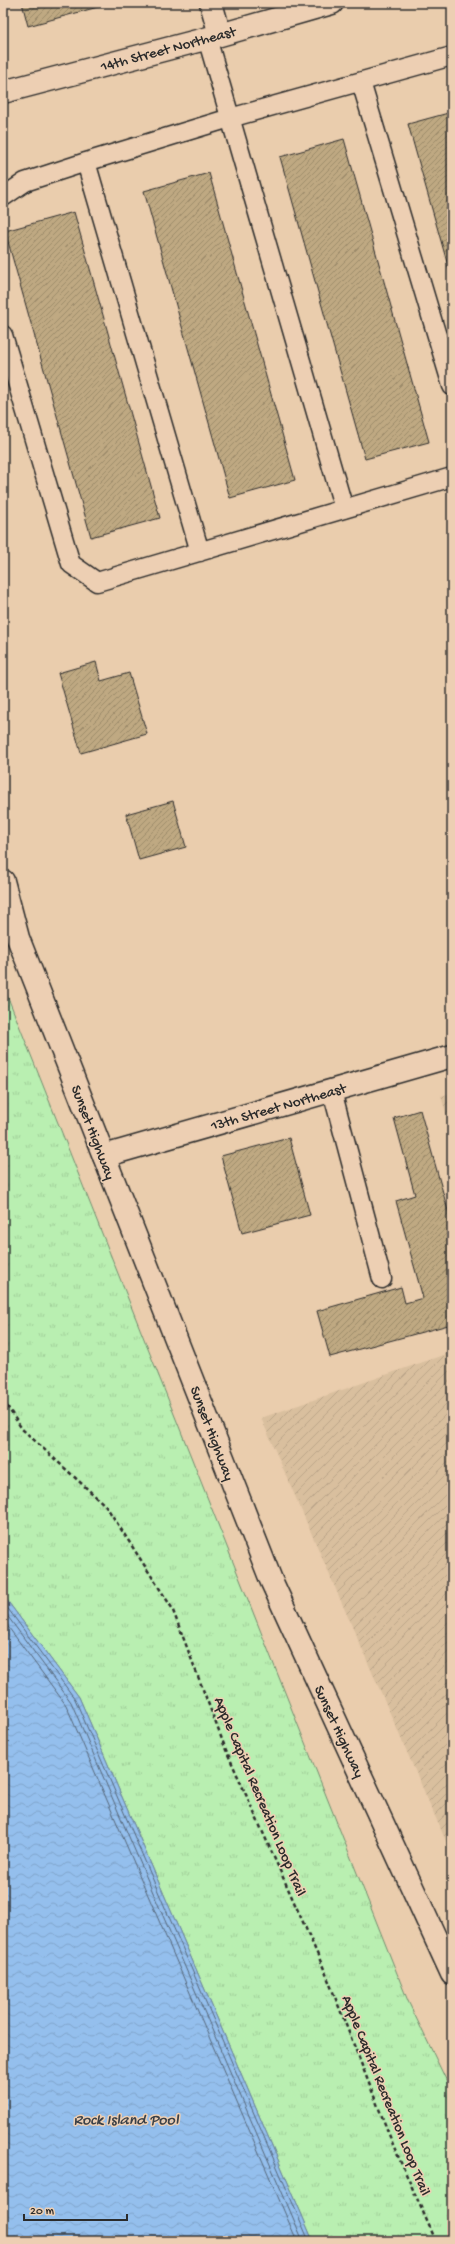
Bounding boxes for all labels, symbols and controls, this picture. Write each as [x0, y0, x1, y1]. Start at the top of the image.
street label: 14th Street Northeast [98, 23, 240, 77]
street label: 13th Street Northeast [208, 1079, 350, 1136]
street label: Sunset Highway [66, 1083, 119, 1183]
street label: Sunset Highway [185, 1384, 238, 1484]
street label: Sunset Highway [309, 1683, 368, 1781]
street label: Apple Capital Recreation Loop Trail [209, 1695, 309, 1899]
street label: Apple Capital Recreation Loop Trail [337, 1993, 434, 2199]
water label: Rock Island Pool [74, 2112, 180, 2131]
scale bar [24, 2196, 127, 2222]
text: 20 m [30, 2205, 55, 2219]

